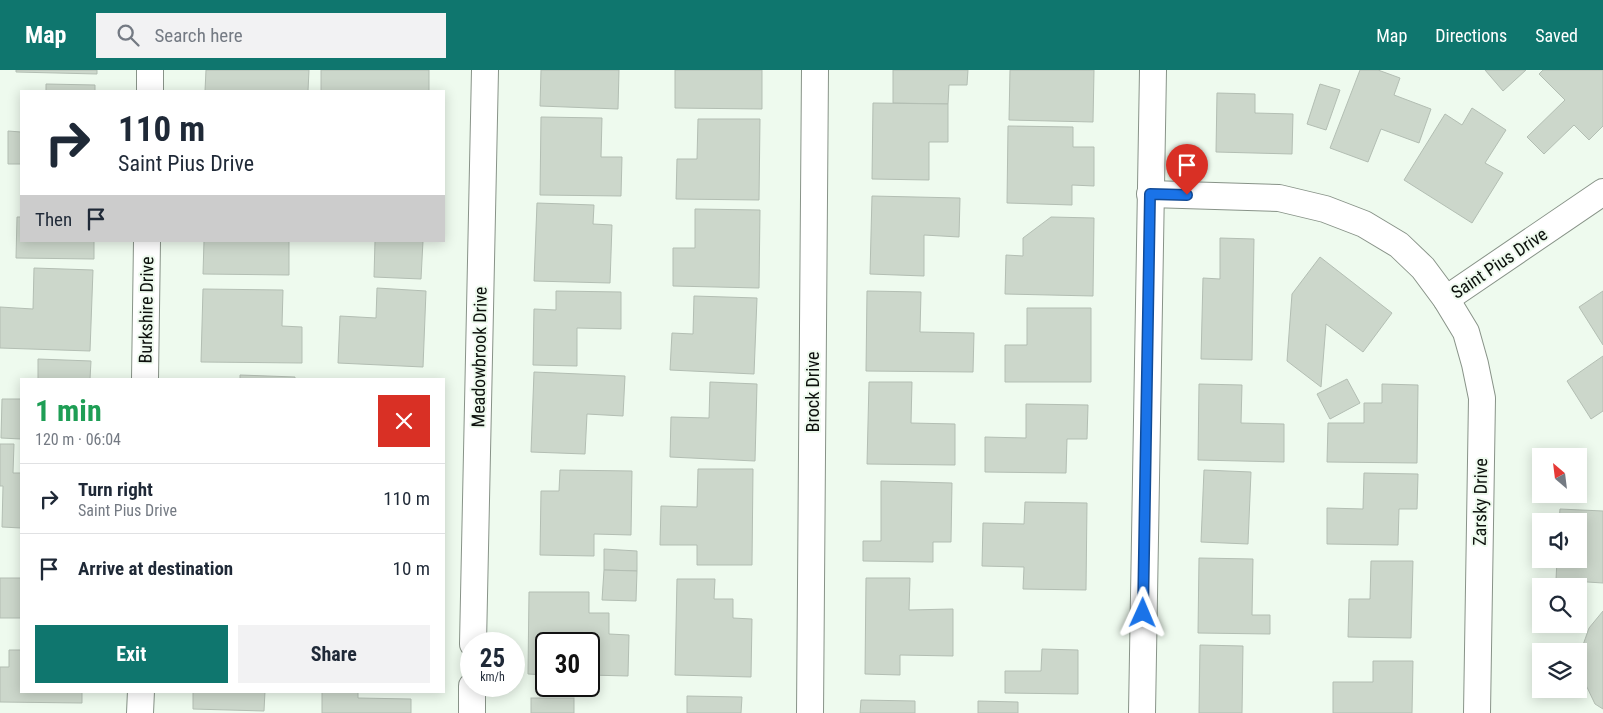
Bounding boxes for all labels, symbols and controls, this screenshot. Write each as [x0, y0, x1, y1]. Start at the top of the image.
search box [96, 13, 446, 58]
text: Map [25, 21, 66, 49]
icon: search [114, 21, 142, 49]
text: Search here [154, 24, 243, 47]
text: Map [1376, 25, 1407, 46]
text: Directions [1435, 25, 1507, 46]
text: Saved [1535, 25, 1578, 46]
text: 110 m [118, 109, 205, 150]
icon: right [35, 110, 100, 175]
pin [1166, 144, 1208, 195]
text: Saint Pius Drive [118, 151, 254, 176]
icon: arrive [1173, 151, 1201, 179]
icon: arrive [82, 205, 110, 233]
text: Then [35, 208, 72, 231]
street label: Saint Pius Drive [1447, 223, 1551, 303]
street label: Burkshire Drive [135, 256, 157, 364]
street label: Meadowbrook Drive [467, 286, 491, 428]
street label: Brock Drive [802, 352, 823, 432]
text: 1 min [35, 393, 102, 428]
button: close [378, 395, 430, 447]
text: 120 m · 06:04 [35, 430, 121, 449]
north arrow [1532, 448, 1588, 502]
map controls [1532, 448, 1587, 698]
street label: Zarsky Drive [1469, 458, 1491, 546]
text: Turn right [78, 478, 153, 501]
icon: right [35, 485, 63, 513]
text: 110 m [383, 487, 430, 510]
text: Saint Pius Drive [78, 501, 177, 520]
button: sound [1532, 513, 1587, 568]
icon: arrive [35, 555, 63, 583]
text: Arrive at destination [78, 557, 233, 580]
text: 10 m [393, 557, 430, 580]
button: search [1532, 578, 1587, 633]
position arrow [1116, 586, 1168, 638]
button: Exit [35, 625, 228, 683]
button: Share [238, 625, 430, 683]
speed limit sign: 30 [535, 632, 600, 697]
button: layers [1532, 643, 1587, 698]
text: 25 [480, 644, 505, 673]
text: km/h [480, 670, 505, 684]

